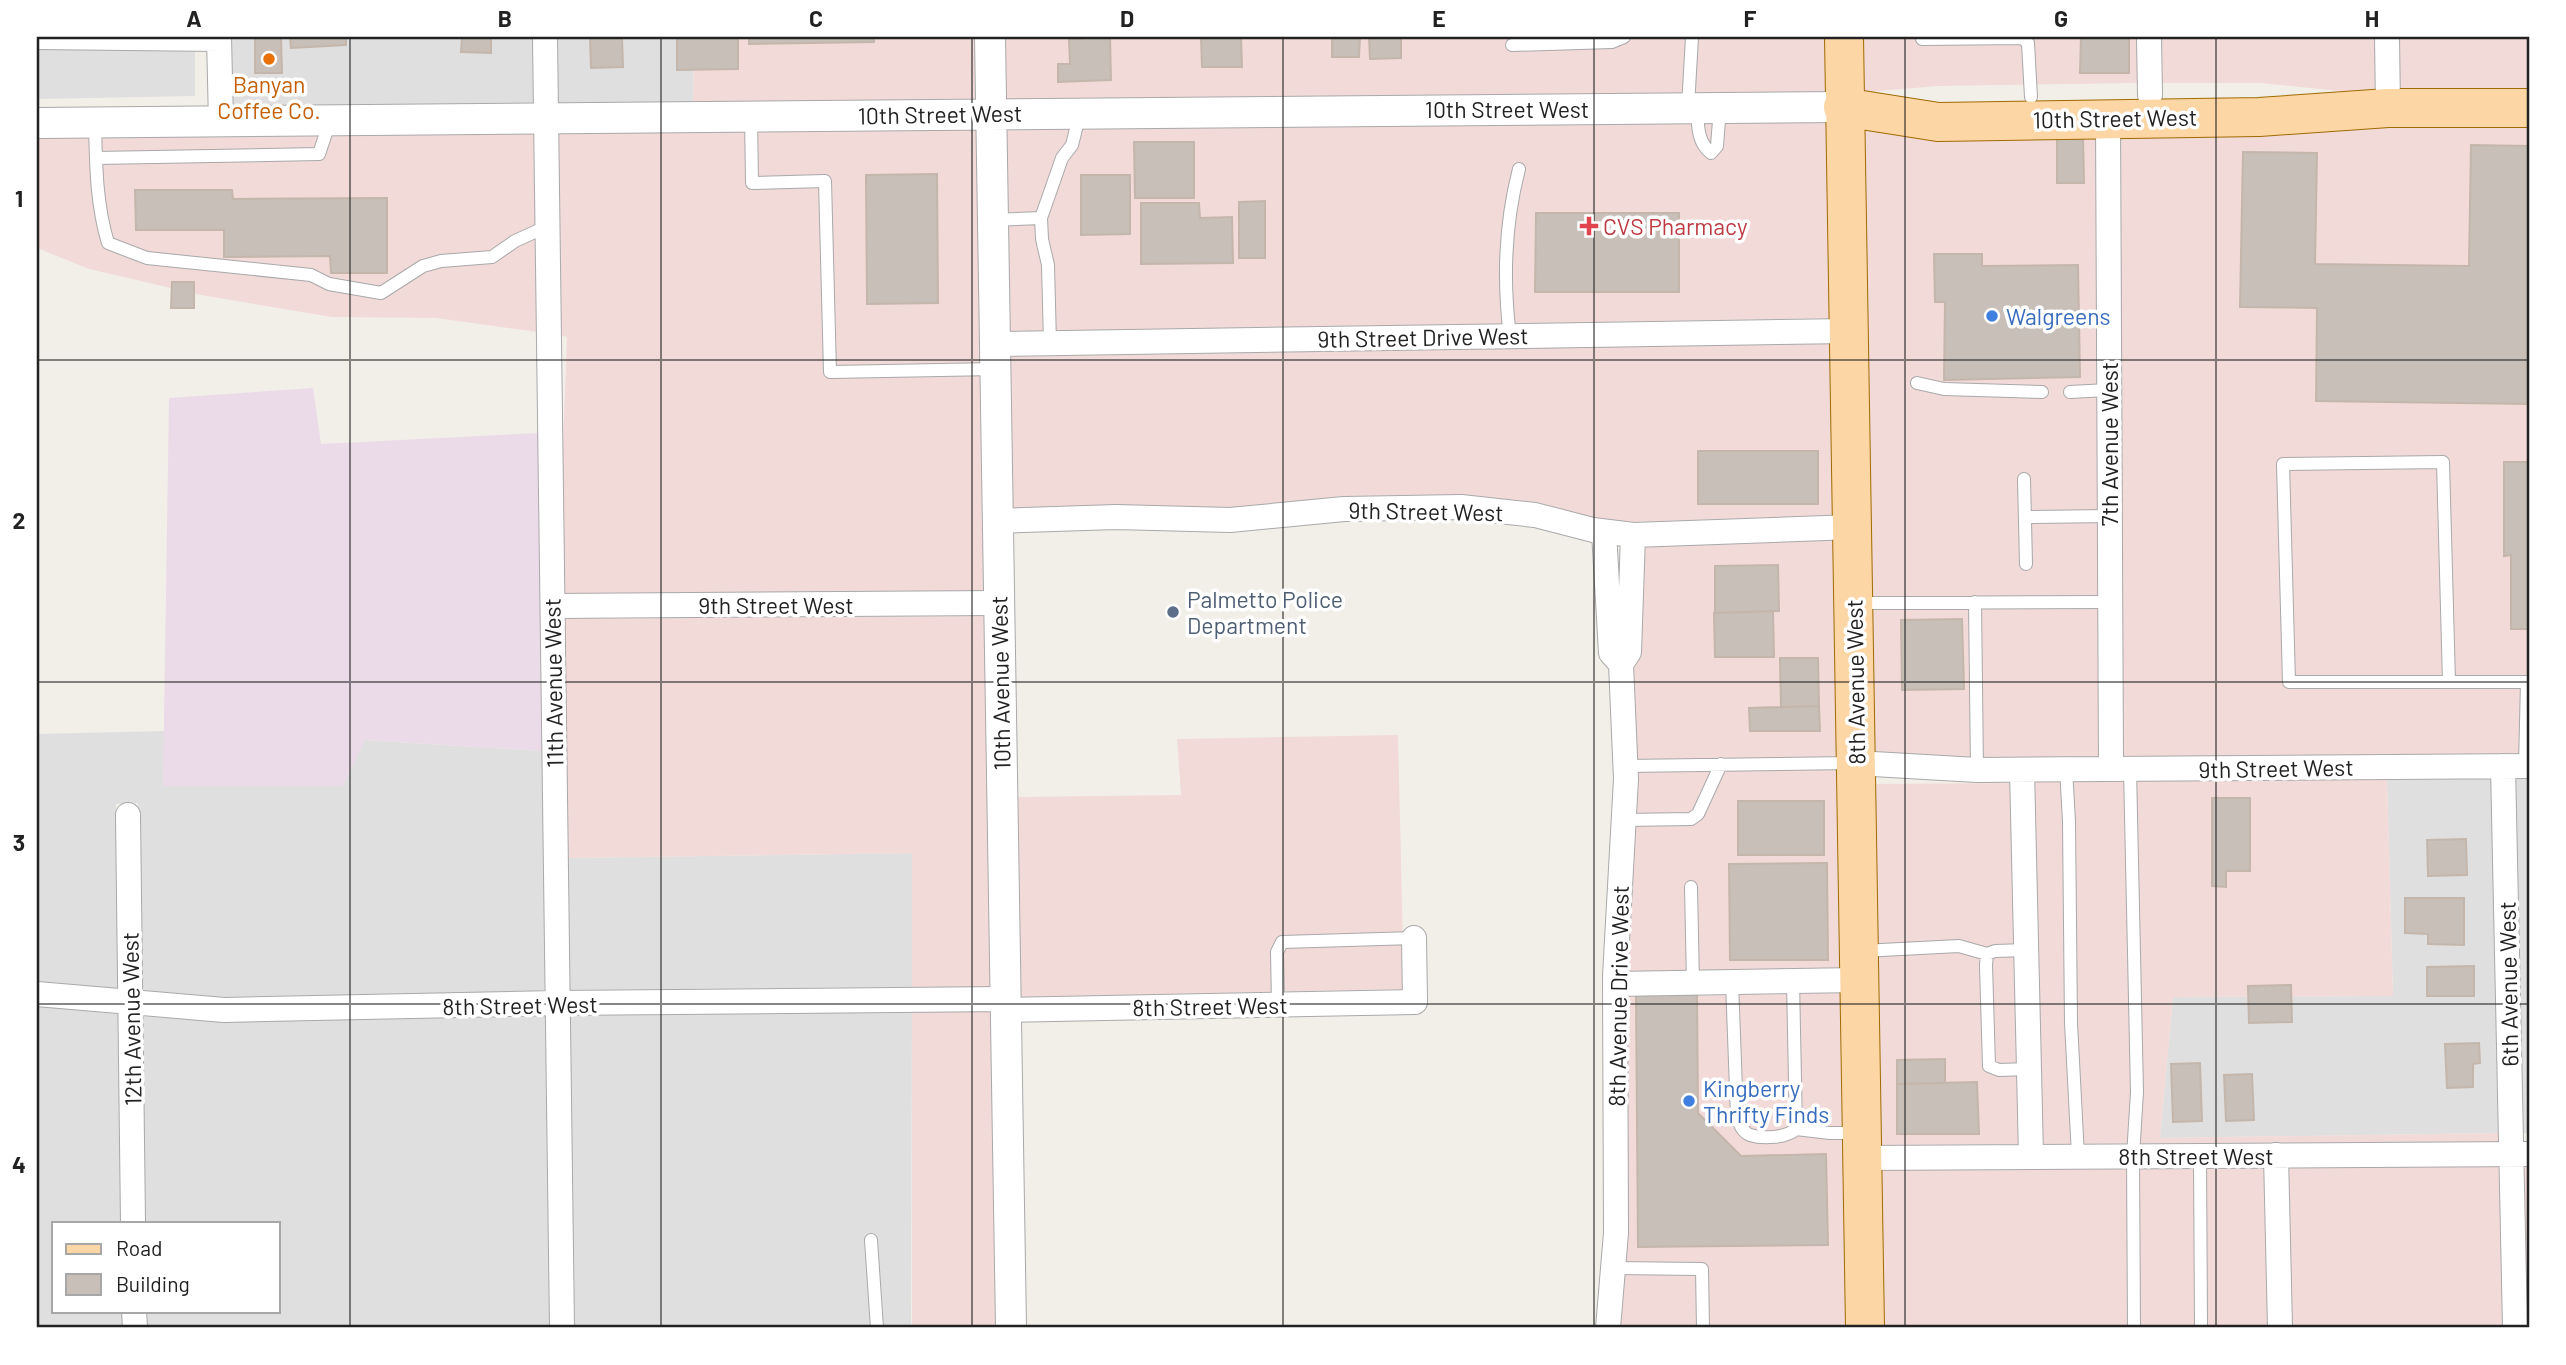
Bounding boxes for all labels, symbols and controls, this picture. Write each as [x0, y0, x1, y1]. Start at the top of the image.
text: A [186, 4, 202, 32]
text: B [498, 4, 512, 32]
text: C [809, 4, 823, 32]
text: D [1120, 4, 1134, 32]
text: E [1432, 4, 1446, 32]
text: F [1744, 4, 1757, 32]
text: G [2054, 4, 2068, 32]
text: H [2365, 4, 2379, 32]
marker: Banyan Coffee Co. [261, 51, 277, 67]
place label: Banyan Coffee Co. [217, 70, 321, 124]
street label: 10th Street West [1425, 95, 1589, 123]
street label: 10th Street West [858, 99, 1022, 129]
street label: 10th Street West [2033, 103, 2197, 133]
text: 1 [15, 184, 23, 212]
place label: CVS Pharmacy [1603, 212, 1748, 240]
marker: CVS Pharmacy [1581, 218, 1597, 234]
place label: Walgreens [2006, 302, 2111, 330]
marker: Walgreens [1984, 308, 2000, 324]
street label: 9th Street Drive West [1317, 321, 1529, 353]
street label: 7th Avenue West [2095, 362, 2123, 526]
street label: 9th Street West [1348, 496, 1504, 526]
text: 2 [13, 506, 25, 534]
place label: Palmetto Police Department [1187, 585, 1343, 639]
street label: 9th Street West [698, 591, 854, 619]
street label: 10th Avenue West [984, 595, 1016, 771]
street label: 11th Avenue West [538, 598, 568, 768]
street label: 8th Avenue West [1840, 599, 1870, 765]
marker: Palmetto Police Department [1165, 604, 1181, 620]
street label: 9th Street West [2198, 753, 2354, 783]
text: 3 [13, 828, 25, 856]
street label: 8th Avenue Drive West [1602, 885, 1634, 1107]
street label: 6th Avenue West [2493, 901, 2523, 1067]
street label: 12th Avenue West [115, 932, 147, 1106]
street label: 8th Street West [442, 990, 598, 1020]
street label: 8th Street West [1132, 991, 1288, 1021]
place label: Kingberry Thrifty Finds [1703, 1074, 1829, 1128]
marker: Kingberry Thrifty Finds [1681, 1093, 1697, 1109]
street label: 8th Street West [2118, 1142, 2274, 1170]
text: 4 [12, 1150, 26, 1178]
legend [52, 1222, 280, 1312]
text: Road [116, 1235, 162, 1260]
text: Building [116, 1271, 190, 1296]

